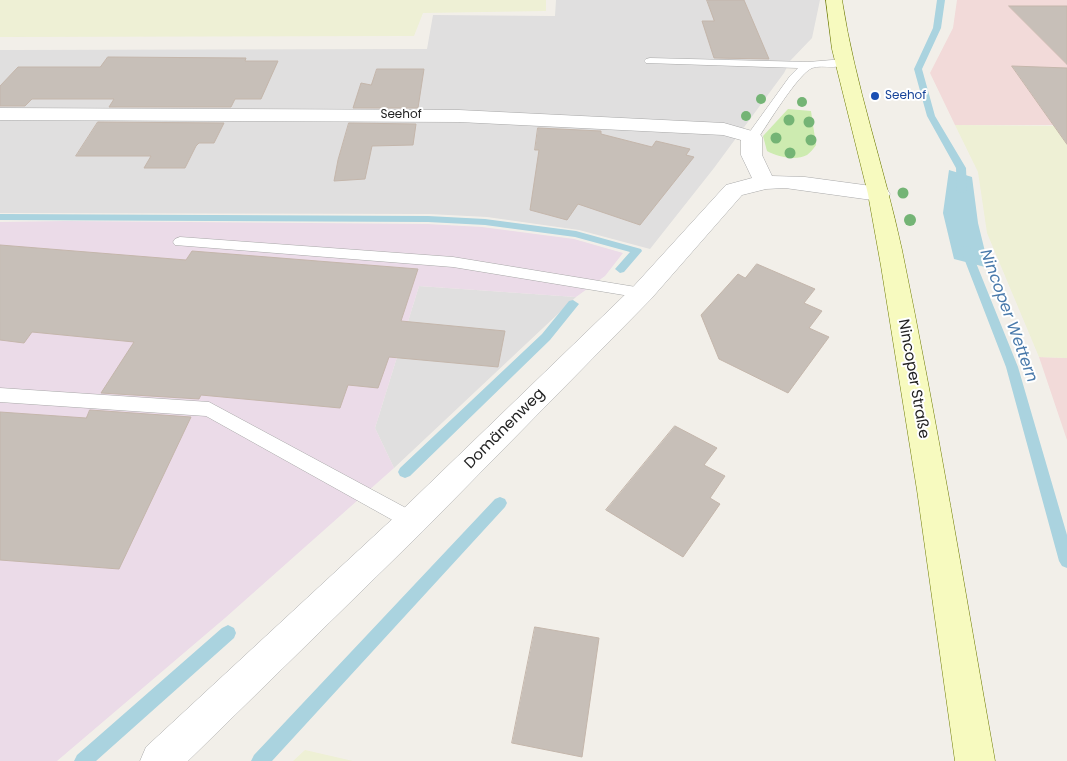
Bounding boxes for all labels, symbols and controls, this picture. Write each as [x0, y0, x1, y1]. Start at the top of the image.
place label: Seehof [885, 89, 926, 103]
marker: Seehof [869, 90, 881, 102]
street label: Seehof [380, 108, 422, 122]
water label: Nincoper Wettern [975, 247, 1041, 385]
street label: Nincoper Straße [894, 318, 932, 440]
street label: Domänenweg [461, 385, 549, 473]

